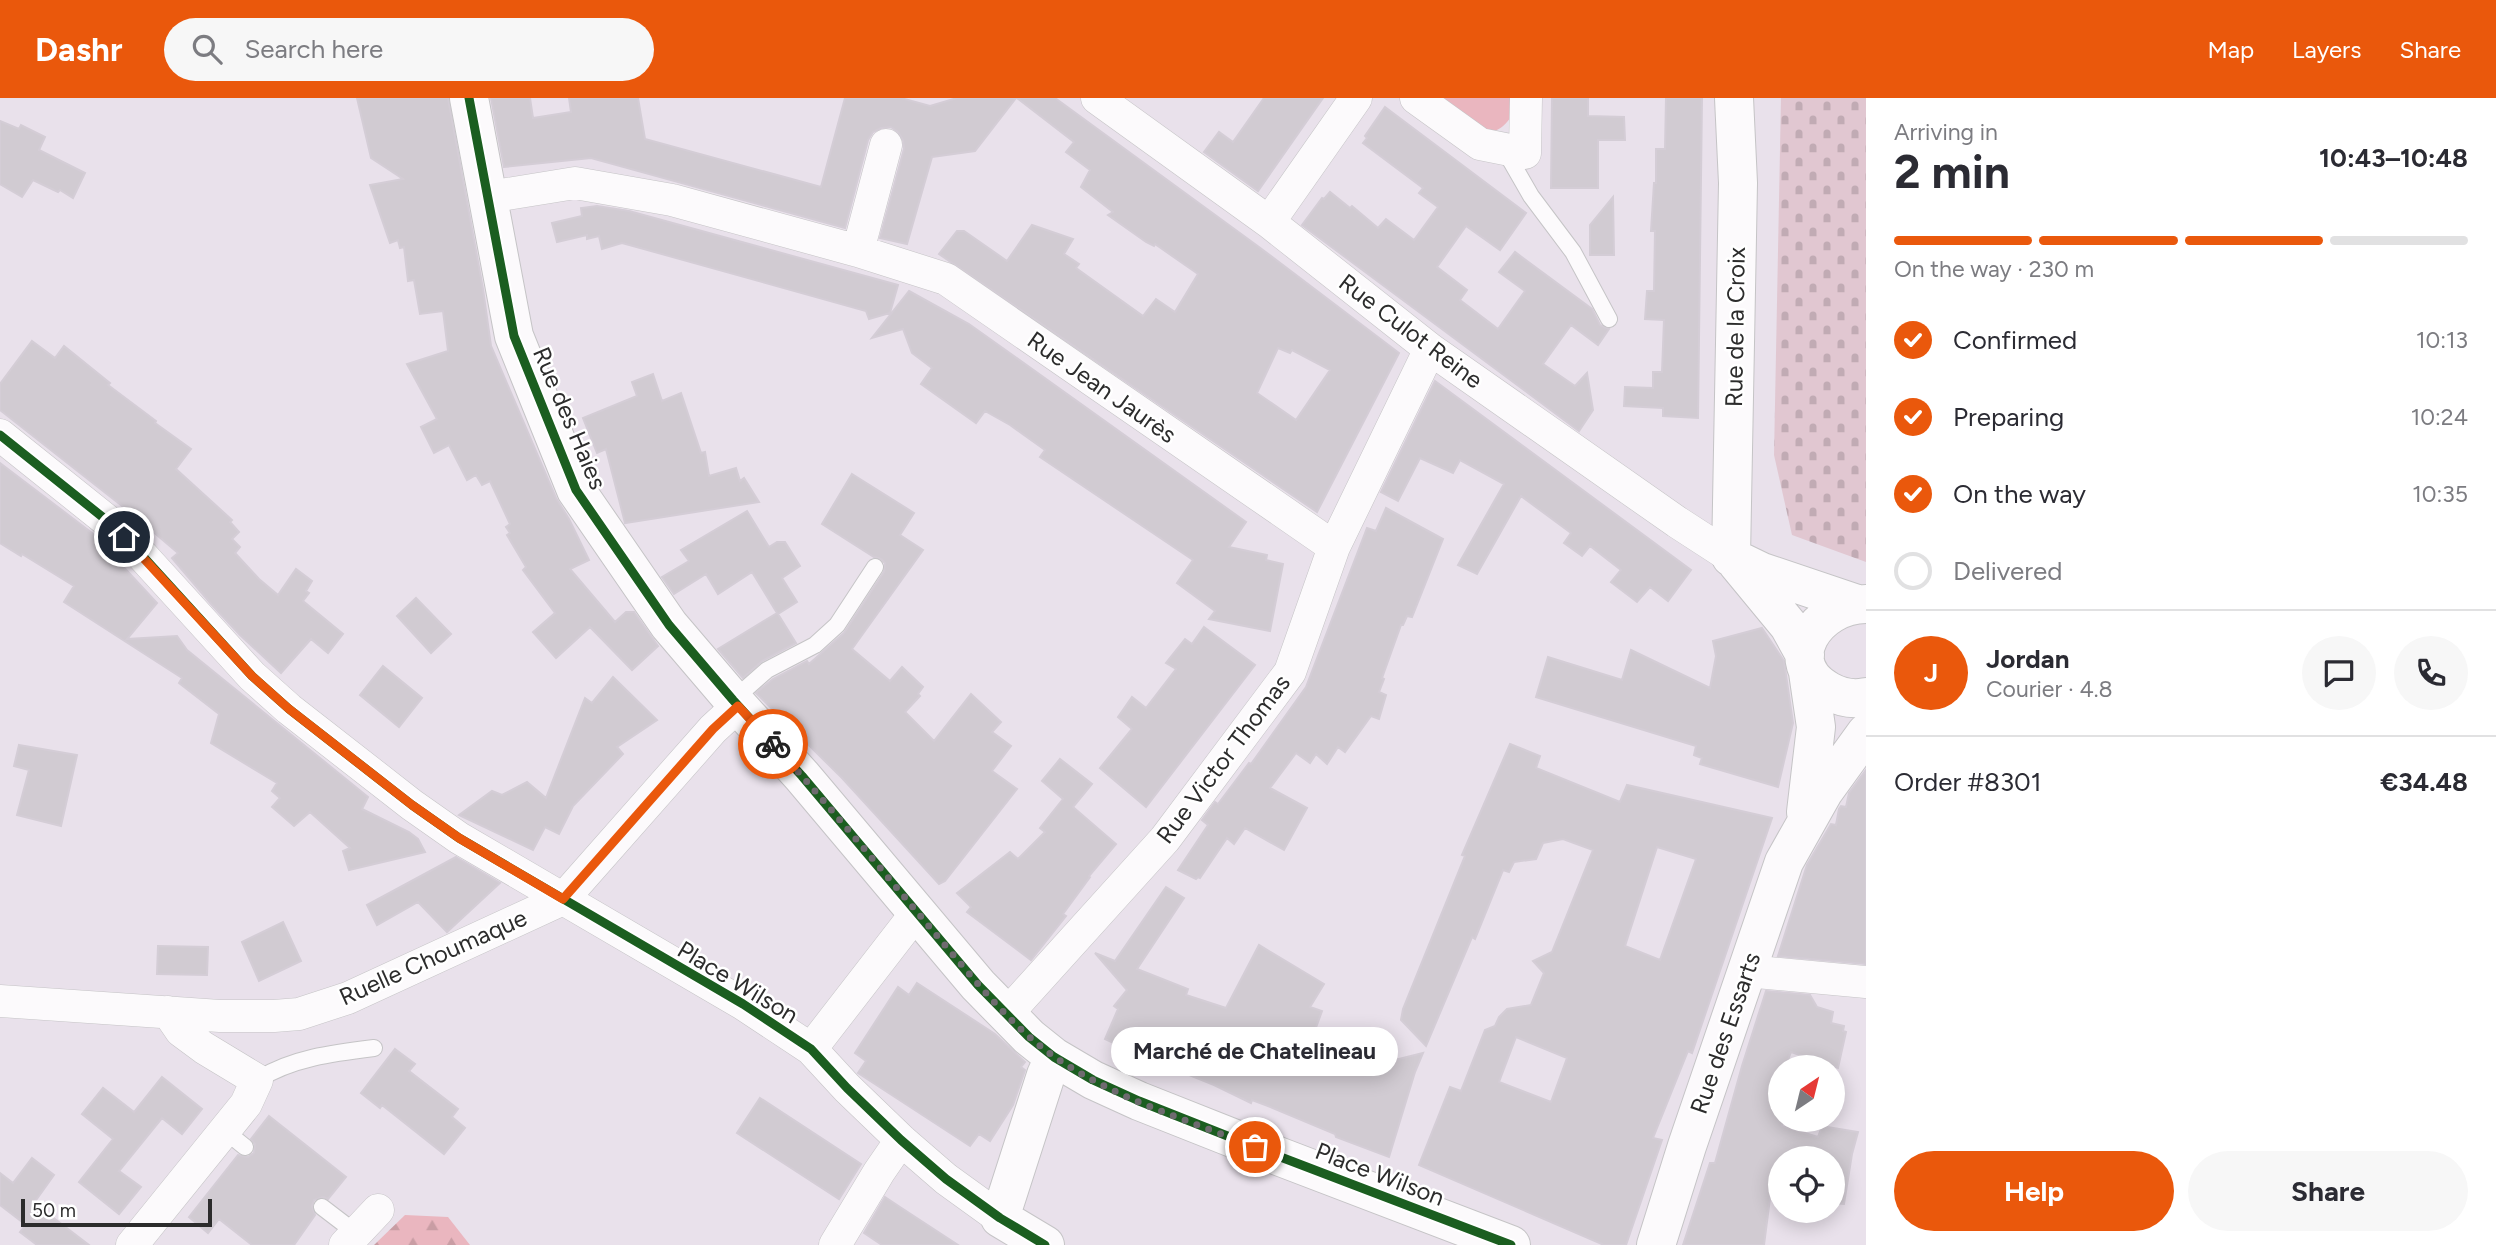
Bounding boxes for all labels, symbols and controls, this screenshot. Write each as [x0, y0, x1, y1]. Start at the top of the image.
search box [164, 18, 654, 81]
text: Dashr [35, 30, 122, 69]
icon: search [188, 30, 226, 68]
text: Search here [244, 33, 383, 65]
text: Map [2207, 35, 2254, 64]
text: Layers [2292, 35, 2361, 64]
text: Share [2399, 35, 2461, 64]
text: Arriving in [1894, 118, 1998, 146]
text: 10:43–10:48 [2319, 142, 2468, 174]
text: 2 min [1894, 144, 2010, 200]
street label: Rue de la Croix [1719, 246, 1751, 407]
text: On the way · 230 m [1894, 255, 2094, 283]
street label: Rue Culot Reine [1333, 267, 1489, 395]
icon: check [1894, 321, 1932, 359]
text: Confirmed [1953, 324, 2077, 356]
street label: Rue Jean Jaurès [1022, 325, 1182, 449]
text: 10:13 [2416, 326, 2468, 354]
street label: Rue des Haies [527, 342, 613, 494]
icon: check [1894, 398, 1932, 436]
text: Preparing [1953, 401, 2064, 433]
text: 10:24 [2411, 403, 2468, 431]
icon: check [1894, 475, 1932, 513]
text: On the way [1953, 478, 2086, 510]
text: 10:35 [2412, 480, 2468, 508]
pin [94, 507, 154, 567]
icon: home [105, 518, 143, 556]
text: Delivered [1953, 555, 2062, 587]
button: chat [2302, 636, 2376, 710]
button: phone [2394, 636, 2468, 710]
text: Jordan [1986, 643, 2069, 675]
text: J [1924, 657, 1938, 689]
street label: Rue Victor Thomas [1150, 669, 1296, 849]
text: Courier · 4.8 [1986, 675, 2113, 703]
courier [738, 709, 808, 779]
icon: bike [754, 725, 792, 763]
text: Order #8301 [1894, 766, 2041, 798]
text: €34.48 [2380, 766, 2468, 798]
street label: Ruelle Choumaque [335, 903, 531, 1011]
street label: Place Wilson [672, 935, 804, 1029]
street label: Rue des Essarts [1684, 948, 1766, 1118]
callout: Marché de Chatelineau [1112, 1028, 1398, 1077]
text: Marché de Chatelineau [1133, 1037, 1376, 1065]
north arrow [1768, 1055, 1844, 1132]
map controls [1768, 1055, 1845, 1223]
pin [1225, 1117, 1285, 1177]
icon: bag [1236, 1128, 1274, 1166]
street label: Place Wilson [1311, 1136, 1449, 1212]
button: locate [1768, 1146, 1845, 1223]
button: Help [1894, 1151, 2174, 1231]
button: Share [2188, 1151, 2468, 1231]
scale bar [21, 1196, 212, 1228]
text: 50 m [32, 1199, 76, 1222]

